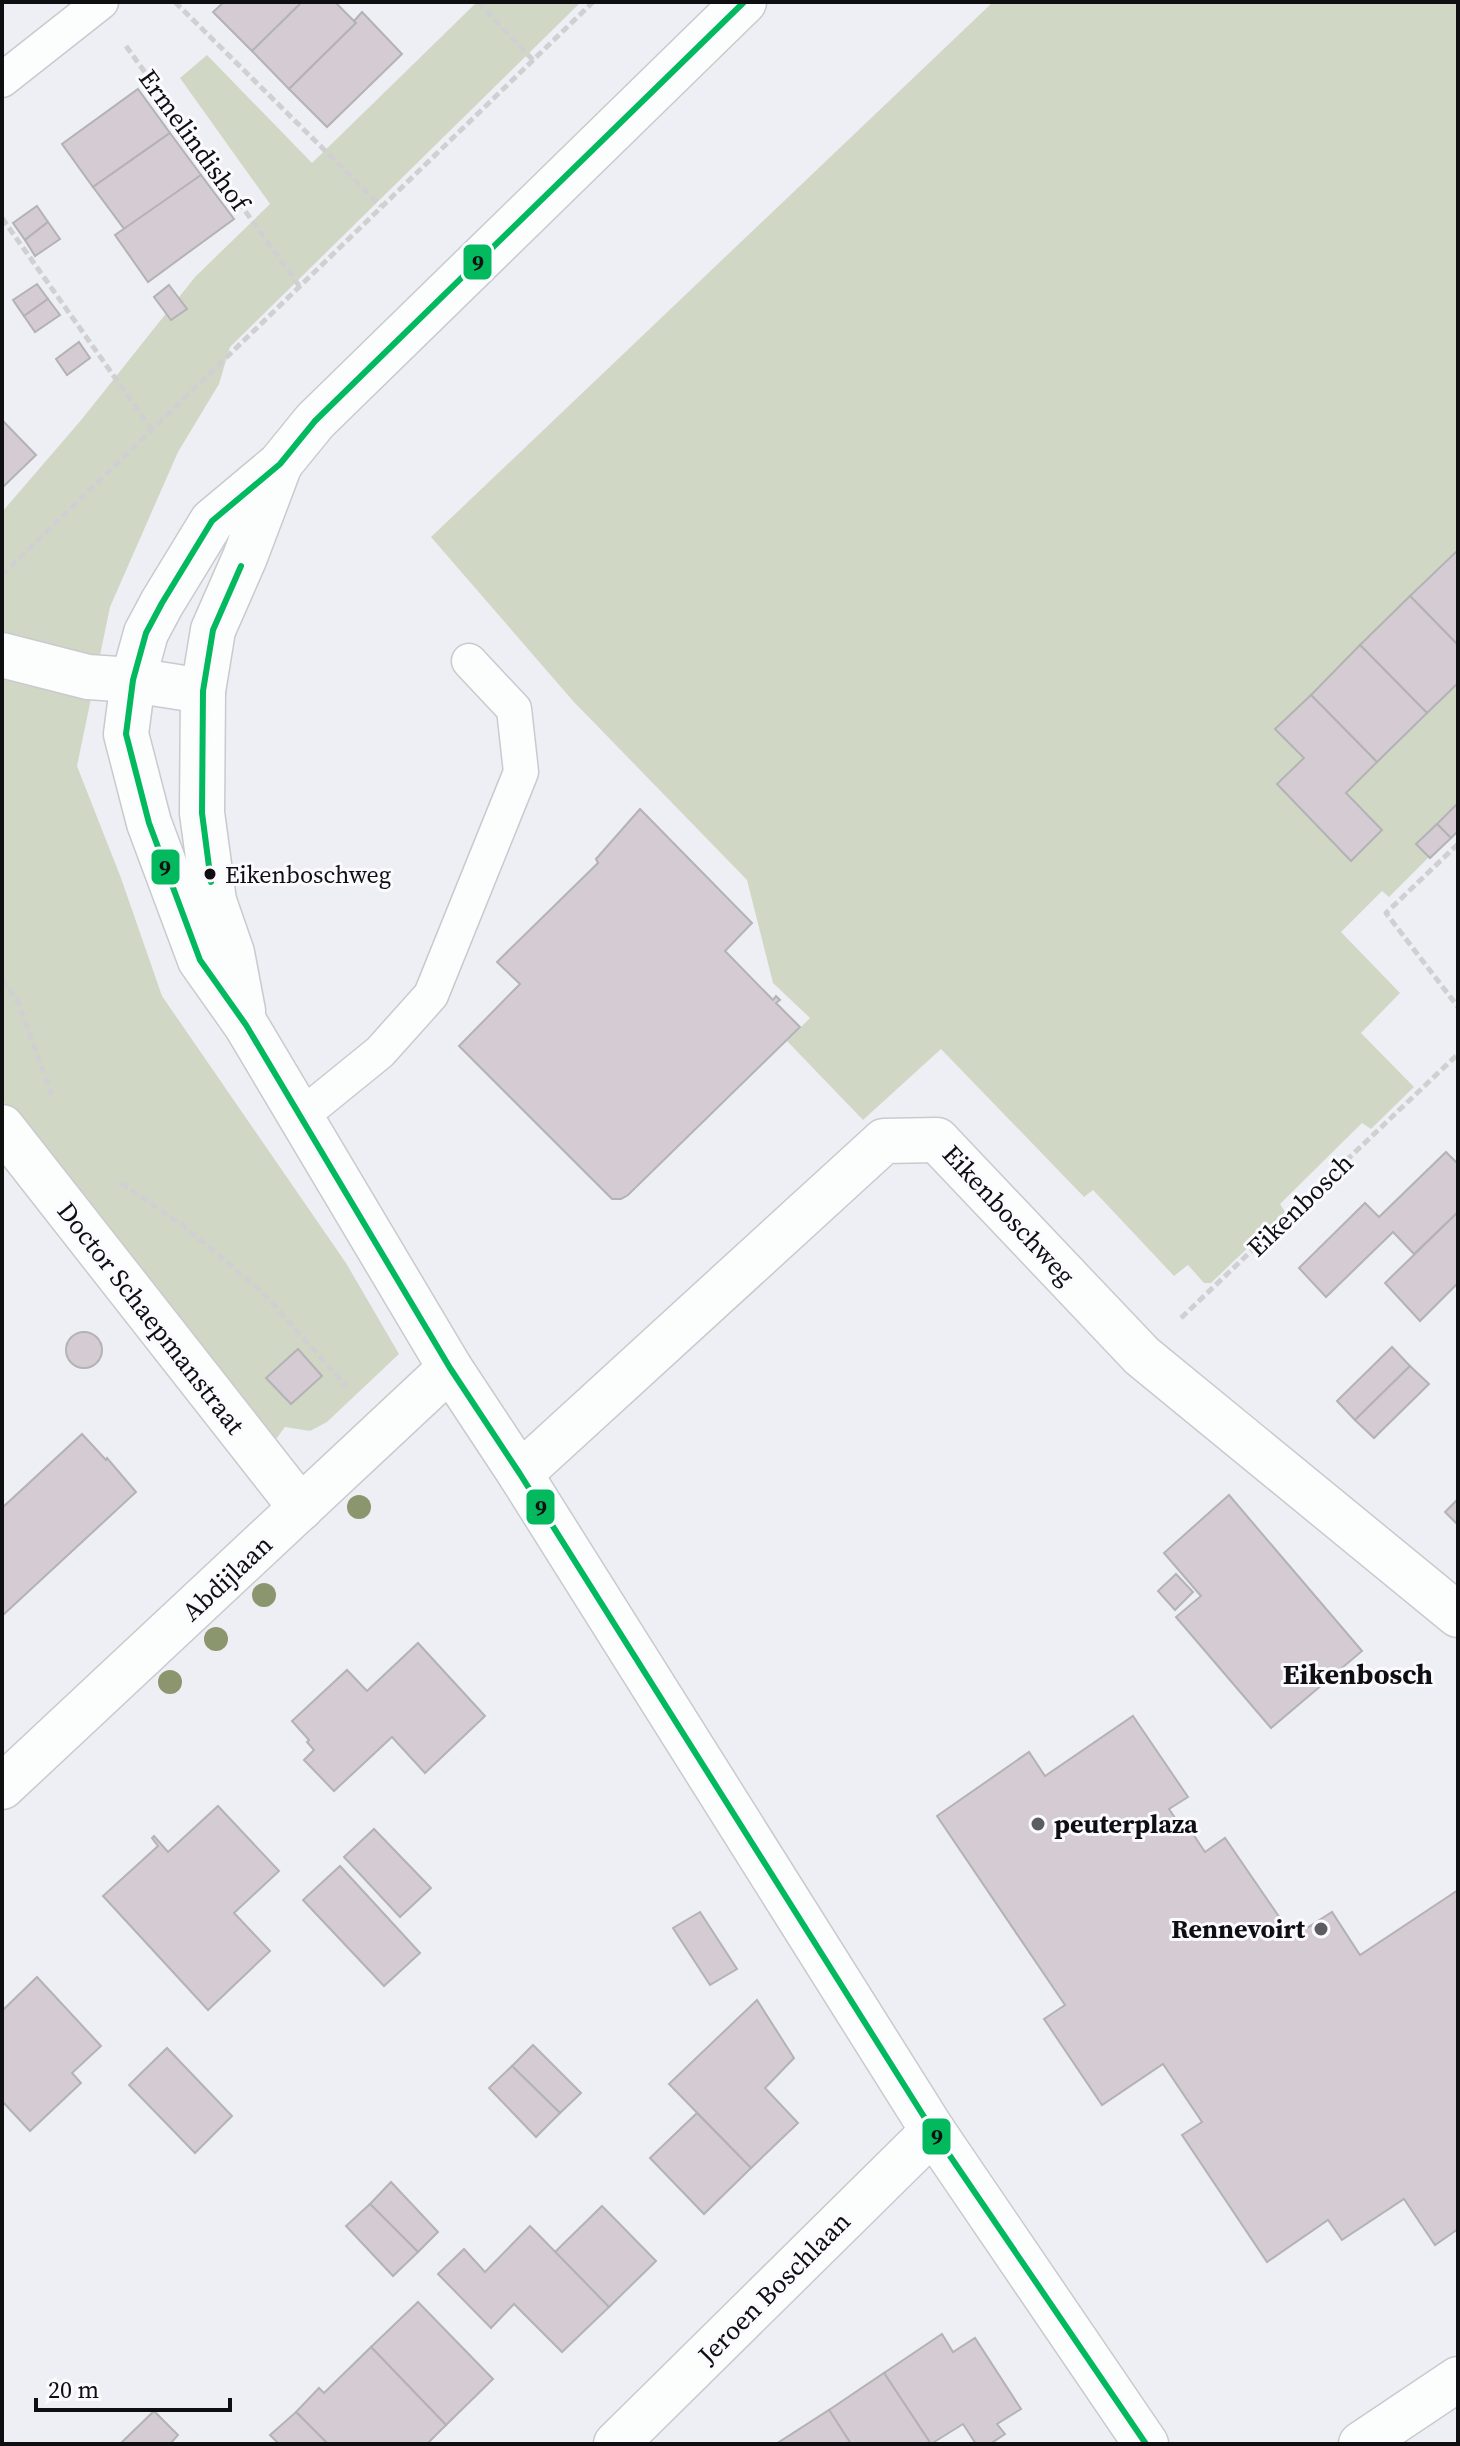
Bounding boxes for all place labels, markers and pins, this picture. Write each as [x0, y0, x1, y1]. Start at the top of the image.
place label: Eikenboschweg [225, 858, 391, 891]
marker: Eikenboschweg [202, 866, 218, 882]
place label: peuterplaza [1054, 1806, 1198, 1842]
marker: peuterplaza [1029, 1815, 1047, 1833]
place label: Rennevoirt [1171, 1911, 1306, 1947]
marker: Rennevoirt [1312, 1920, 1330, 1938]

